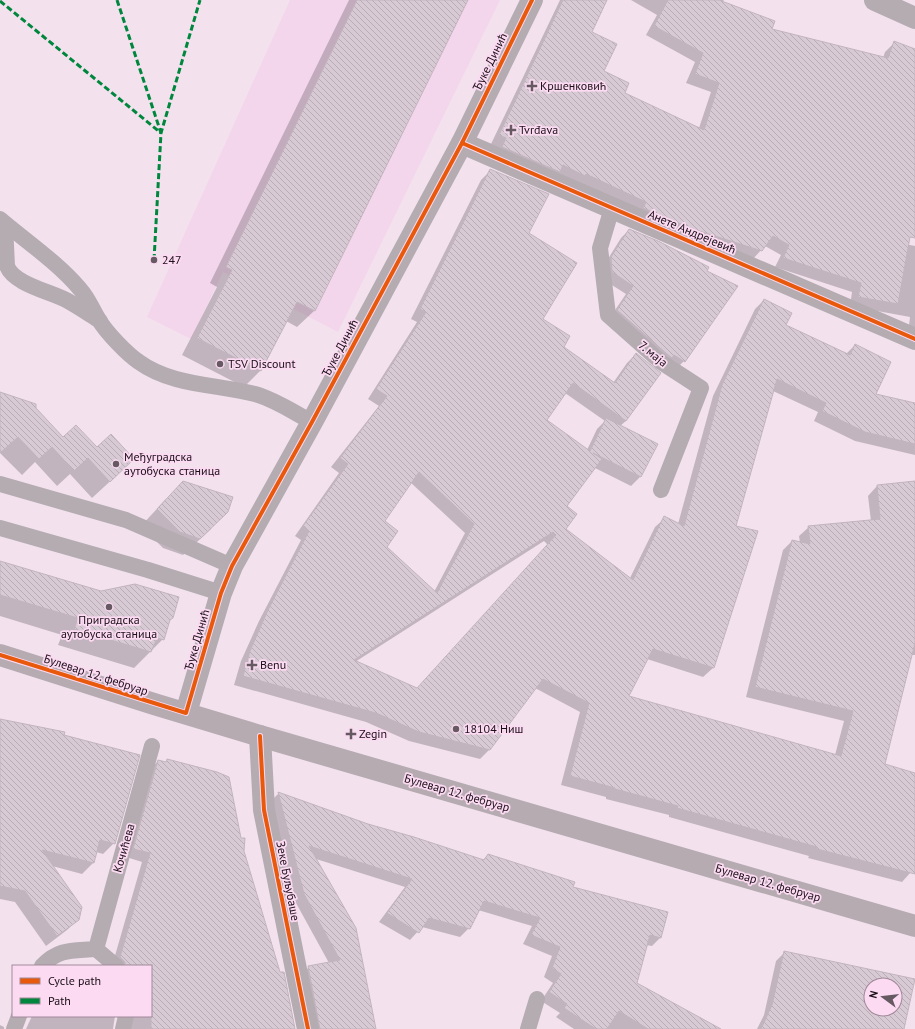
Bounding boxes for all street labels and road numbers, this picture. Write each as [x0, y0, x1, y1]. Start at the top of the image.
street label: Ђуке Динић [469, 30, 510, 93]
street label: Анете Андрејевић [646, 206, 738, 257]
street label: Ђуке Динић [318, 316, 361, 379]
street label: 7. маја [636, 337, 671, 370]
street label: Ђуке Динић [181, 607, 212, 672]
street label: Булевар 12. фебруар [42, 651, 150, 698]
street label: Булевар 12. фебруар [403, 770, 511, 815]
street label: Кочићева [109, 822, 138, 874]
street label: Зеке Буљубаше [273, 840, 304, 922]
street label: Булевар 12. фебруар [714, 860, 822, 905]

